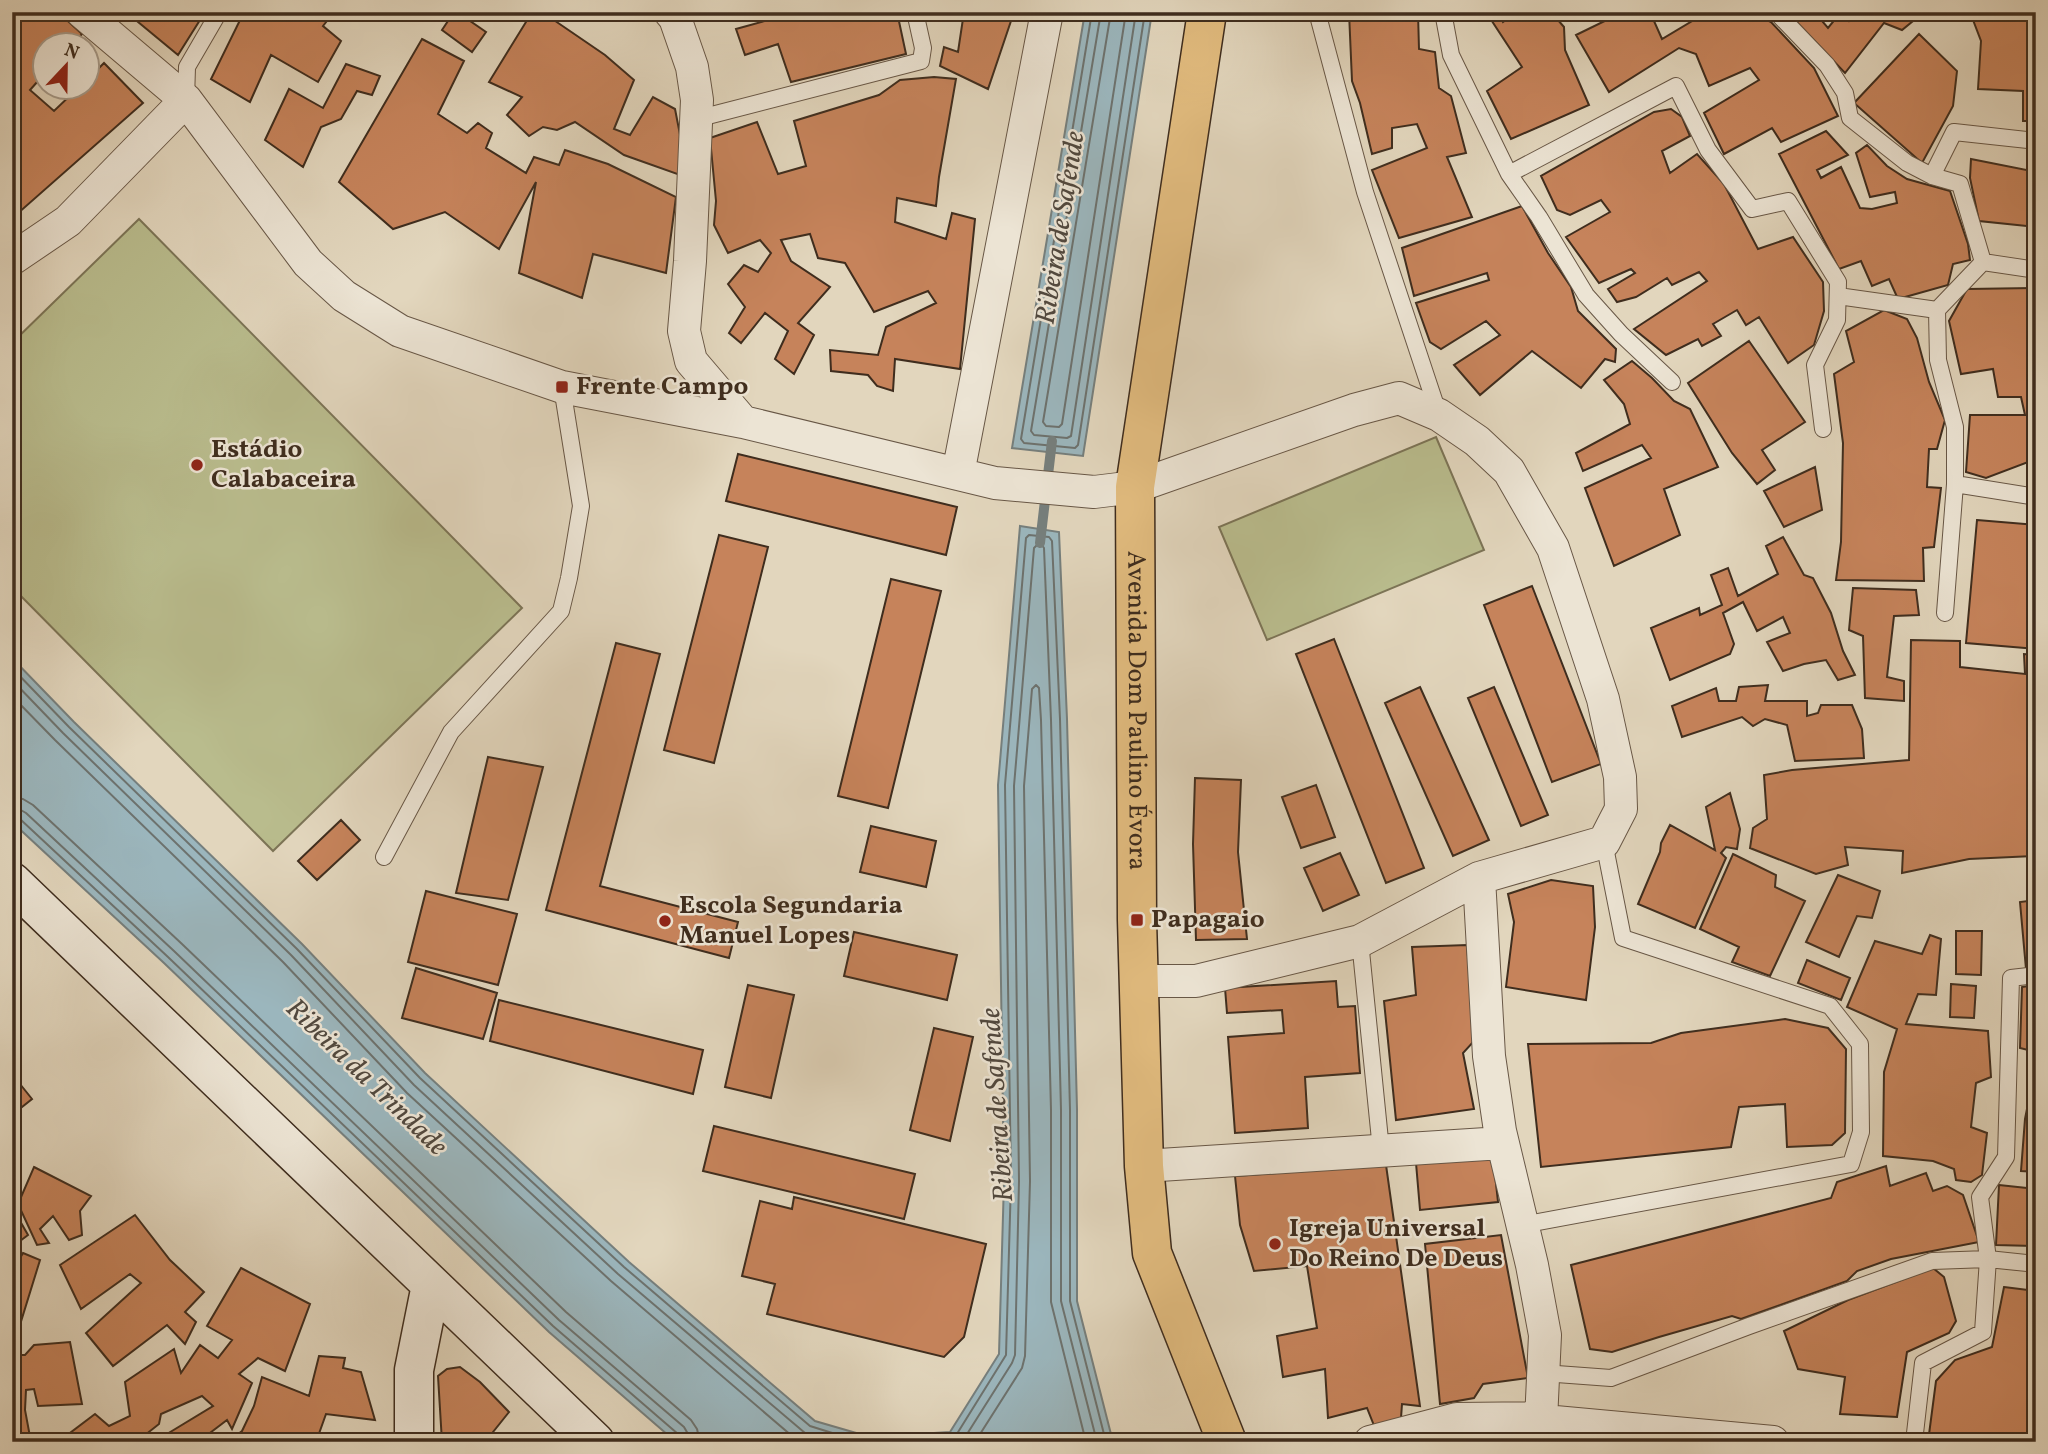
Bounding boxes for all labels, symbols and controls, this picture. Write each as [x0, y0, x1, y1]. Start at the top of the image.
north arrow [32, 32, 102, 102]
text: N [60, 37, 83, 67]
water label: Ribeira de Safende [1027, 129, 1095, 327]
place label: Frente Campo [576, 369, 748, 405]
marker: Frente Campo [554, 379, 570, 395]
place label: Estádio Calabaceira [211, 432, 356, 498]
marker: Estádio Calabaceira [189, 457, 205, 473]
street label: Avenida Dom Paulino Évora [1117, 551, 1155, 870]
place label: Escola Segundaria Manuel Lopes [679, 888, 903, 954]
place label: Papagaio [1151, 902, 1265, 938]
marker: Papagaio [1129, 912, 1145, 928]
marker: Escola Segundaria Manuel Lopes [657, 913, 673, 929]
water label: Ribeira da Trindade [276, 990, 456, 1166]
water label: Ribeira de Safende [972, 1007, 1024, 1203]
place label: Igreja Universal Do Reino De Deus [1289, 1211, 1503, 1277]
marker: Igreja Universal Do Reino De Deus [1267, 1236, 1283, 1252]

